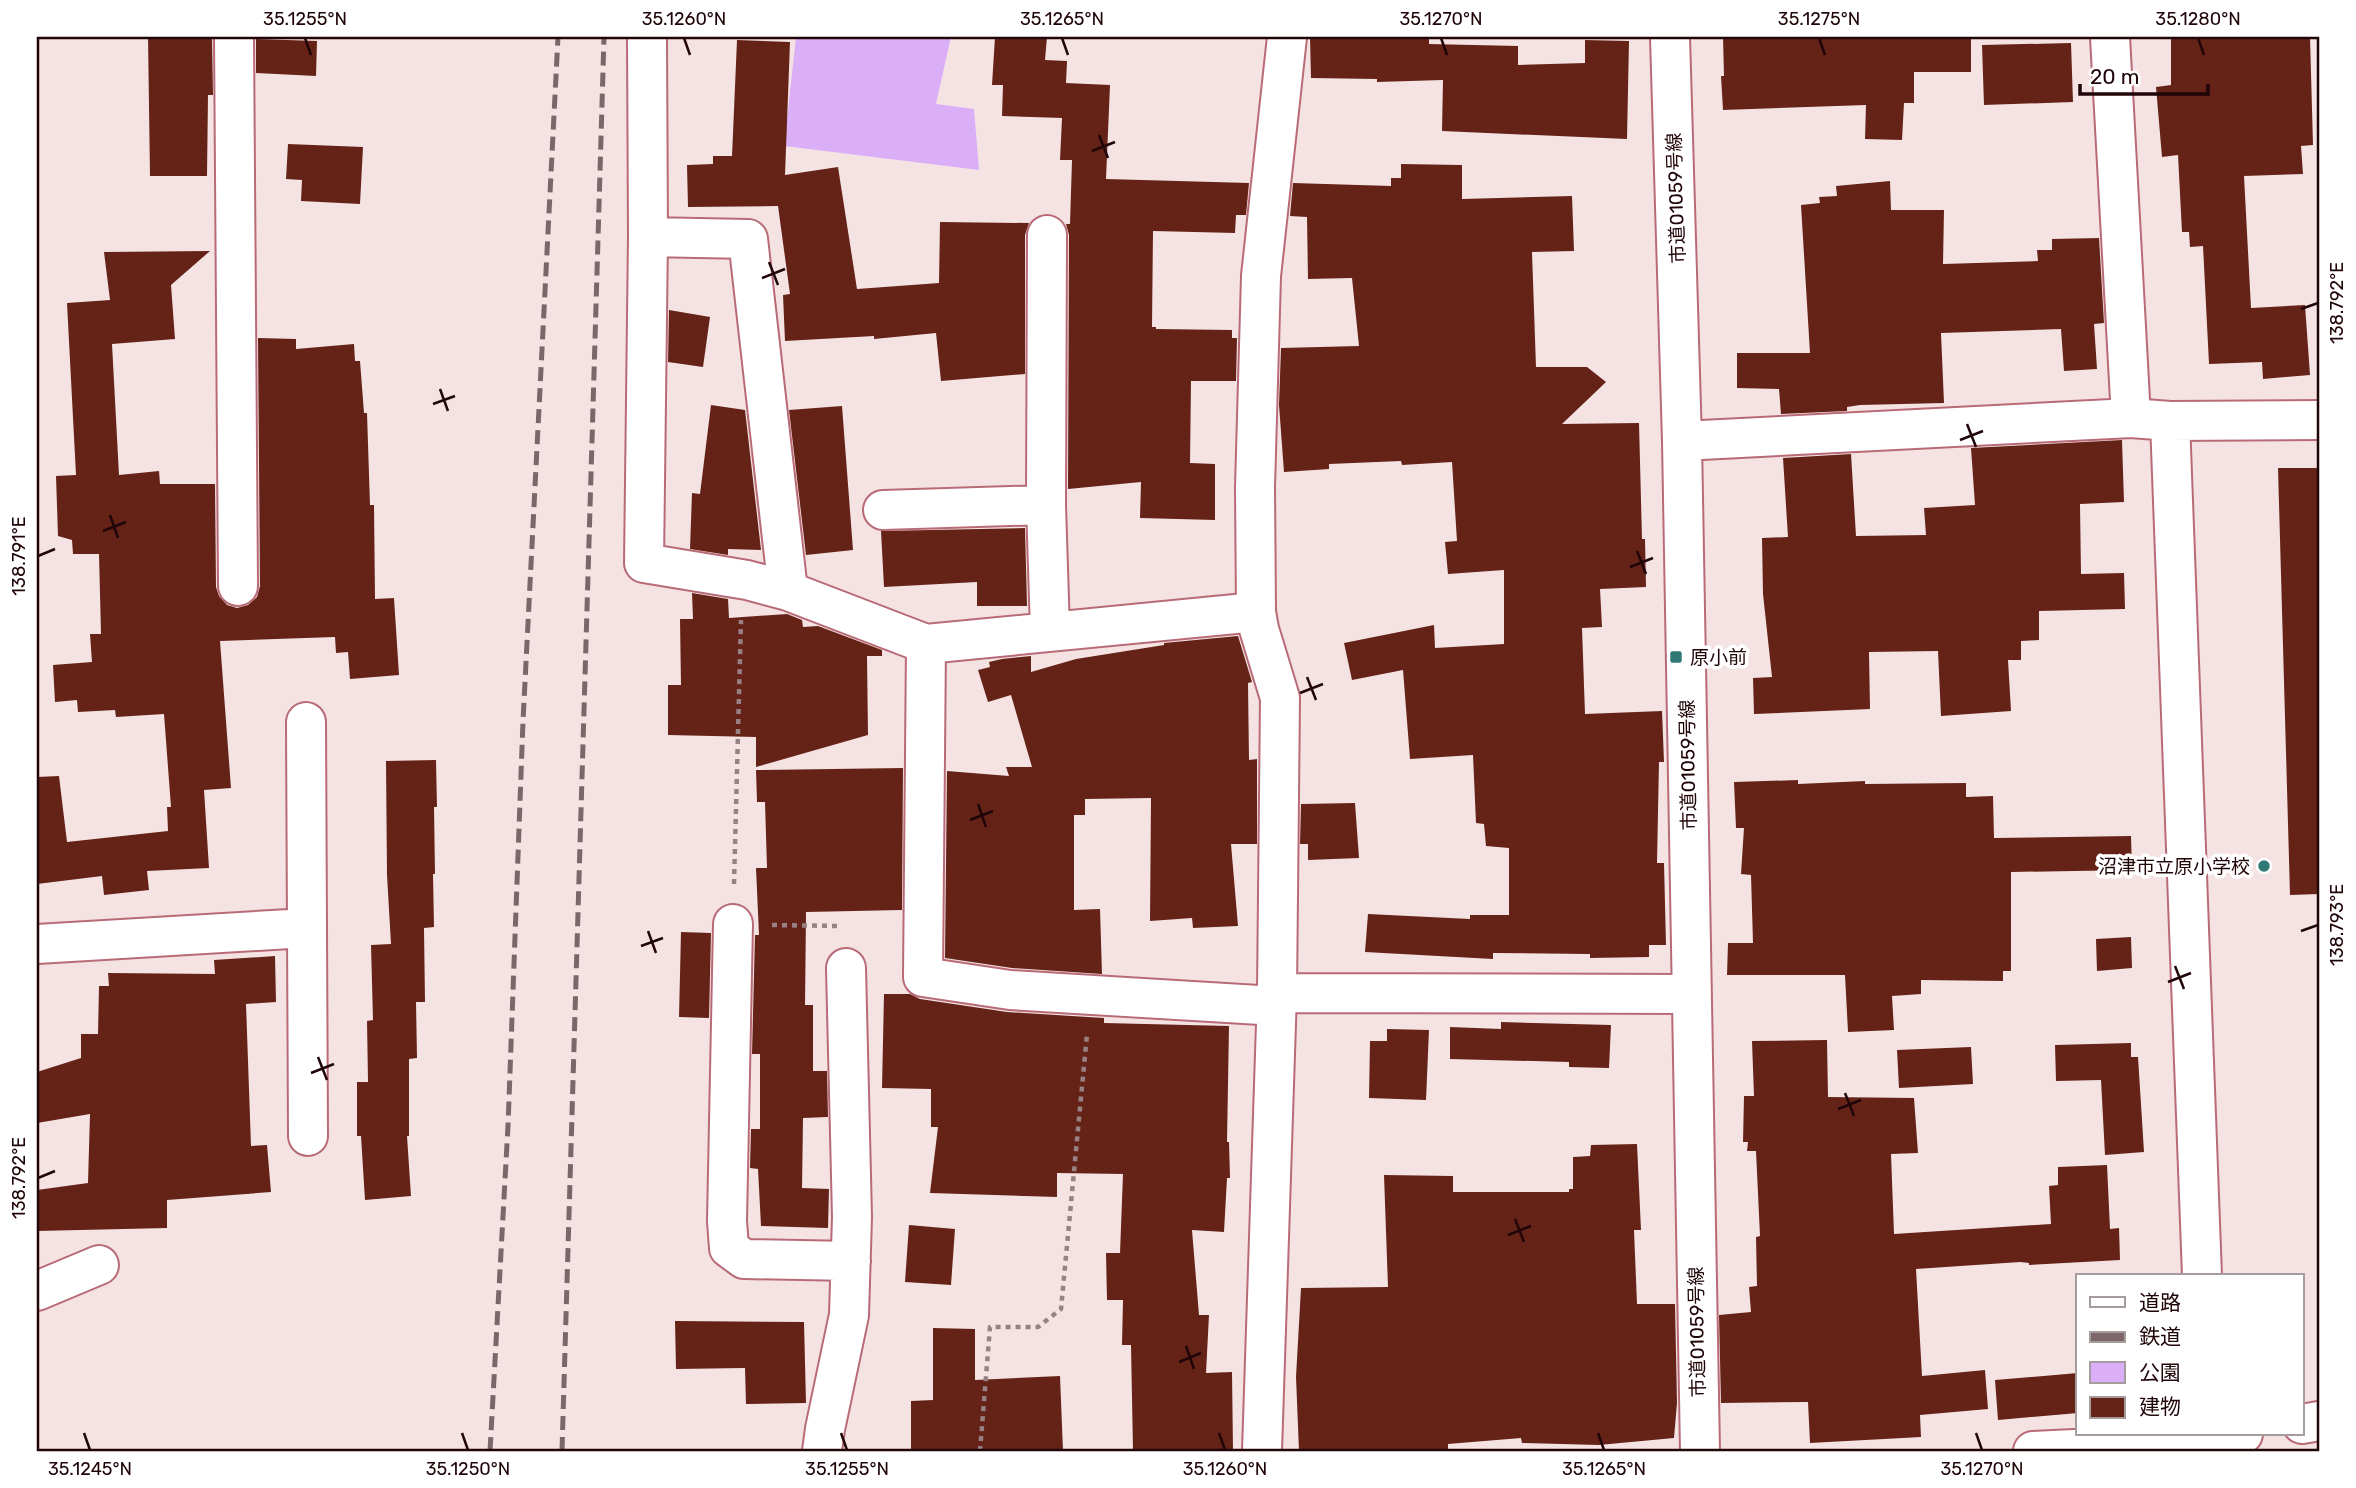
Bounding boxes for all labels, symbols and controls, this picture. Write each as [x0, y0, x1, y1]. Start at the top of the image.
text: 35.1255°N [263, 8, 347, 30]
text: 35.1260°N [642, 8, 726, 30]
text: 35.1265°N [1020, 8, 1104, 30]
text: 35.1270°N [1399, 8, 1483, 30]
text: 35.1275°N [1778, 8, 1860, 30]
text: 35.1280°N [2155, 8, 2241, 30]
scale bar [2080, 52, 2207, 96]
text: 20 m [2090, 64, 2139, 89]
street label: 市道01059号線 [1662, 132, 1690, 264]
text: 138.792°E [2326, 262, 2348, 344]
text: 138.791°E [8, 516, 30, 596]
place label: 原小前 [1690, 646, 1747, 669]
marker: 原小前 [1668, 649, 1684, 665]
street label: 市道01059号線 [1675, 699, 1701, 831]
place label: 沼津市立原小学校 [2098, 855, 2250, 878]
marker: 沼津市立原小学校 [2256, 858, 2272, 874]
text: 138.793°E [2326, 884, 2348, 966]
text: 138.792°E [8, 1137, 30, 1219]
street label: 市道01059号線 [1684, 1266, 1710, 1398]
legend [2076, 1274, 2304, 1436]
text: 道路 [2139, 1290, 2181, 1315]
text: 鉄道 [2139, 1324, 2181, 1349]
text: 公園 [2139, 1360, 2181, 1385]
text: 建物 [2139, 1394, 2181, 1419]
text: 35.1245°N [48, 1458, 132, 1480]
text: 35.1250°N [426, 1458, 510, 1480]
text: 35.1255°N [805, 1458, 889, 1480]
text: 35.1260°N [1183, 1458, 1267, 1480]
text: 35.1265°N [1562, 1458, 1646, 1480]
text: 35.1270°N [1940, 1458, 2024, 1480]

